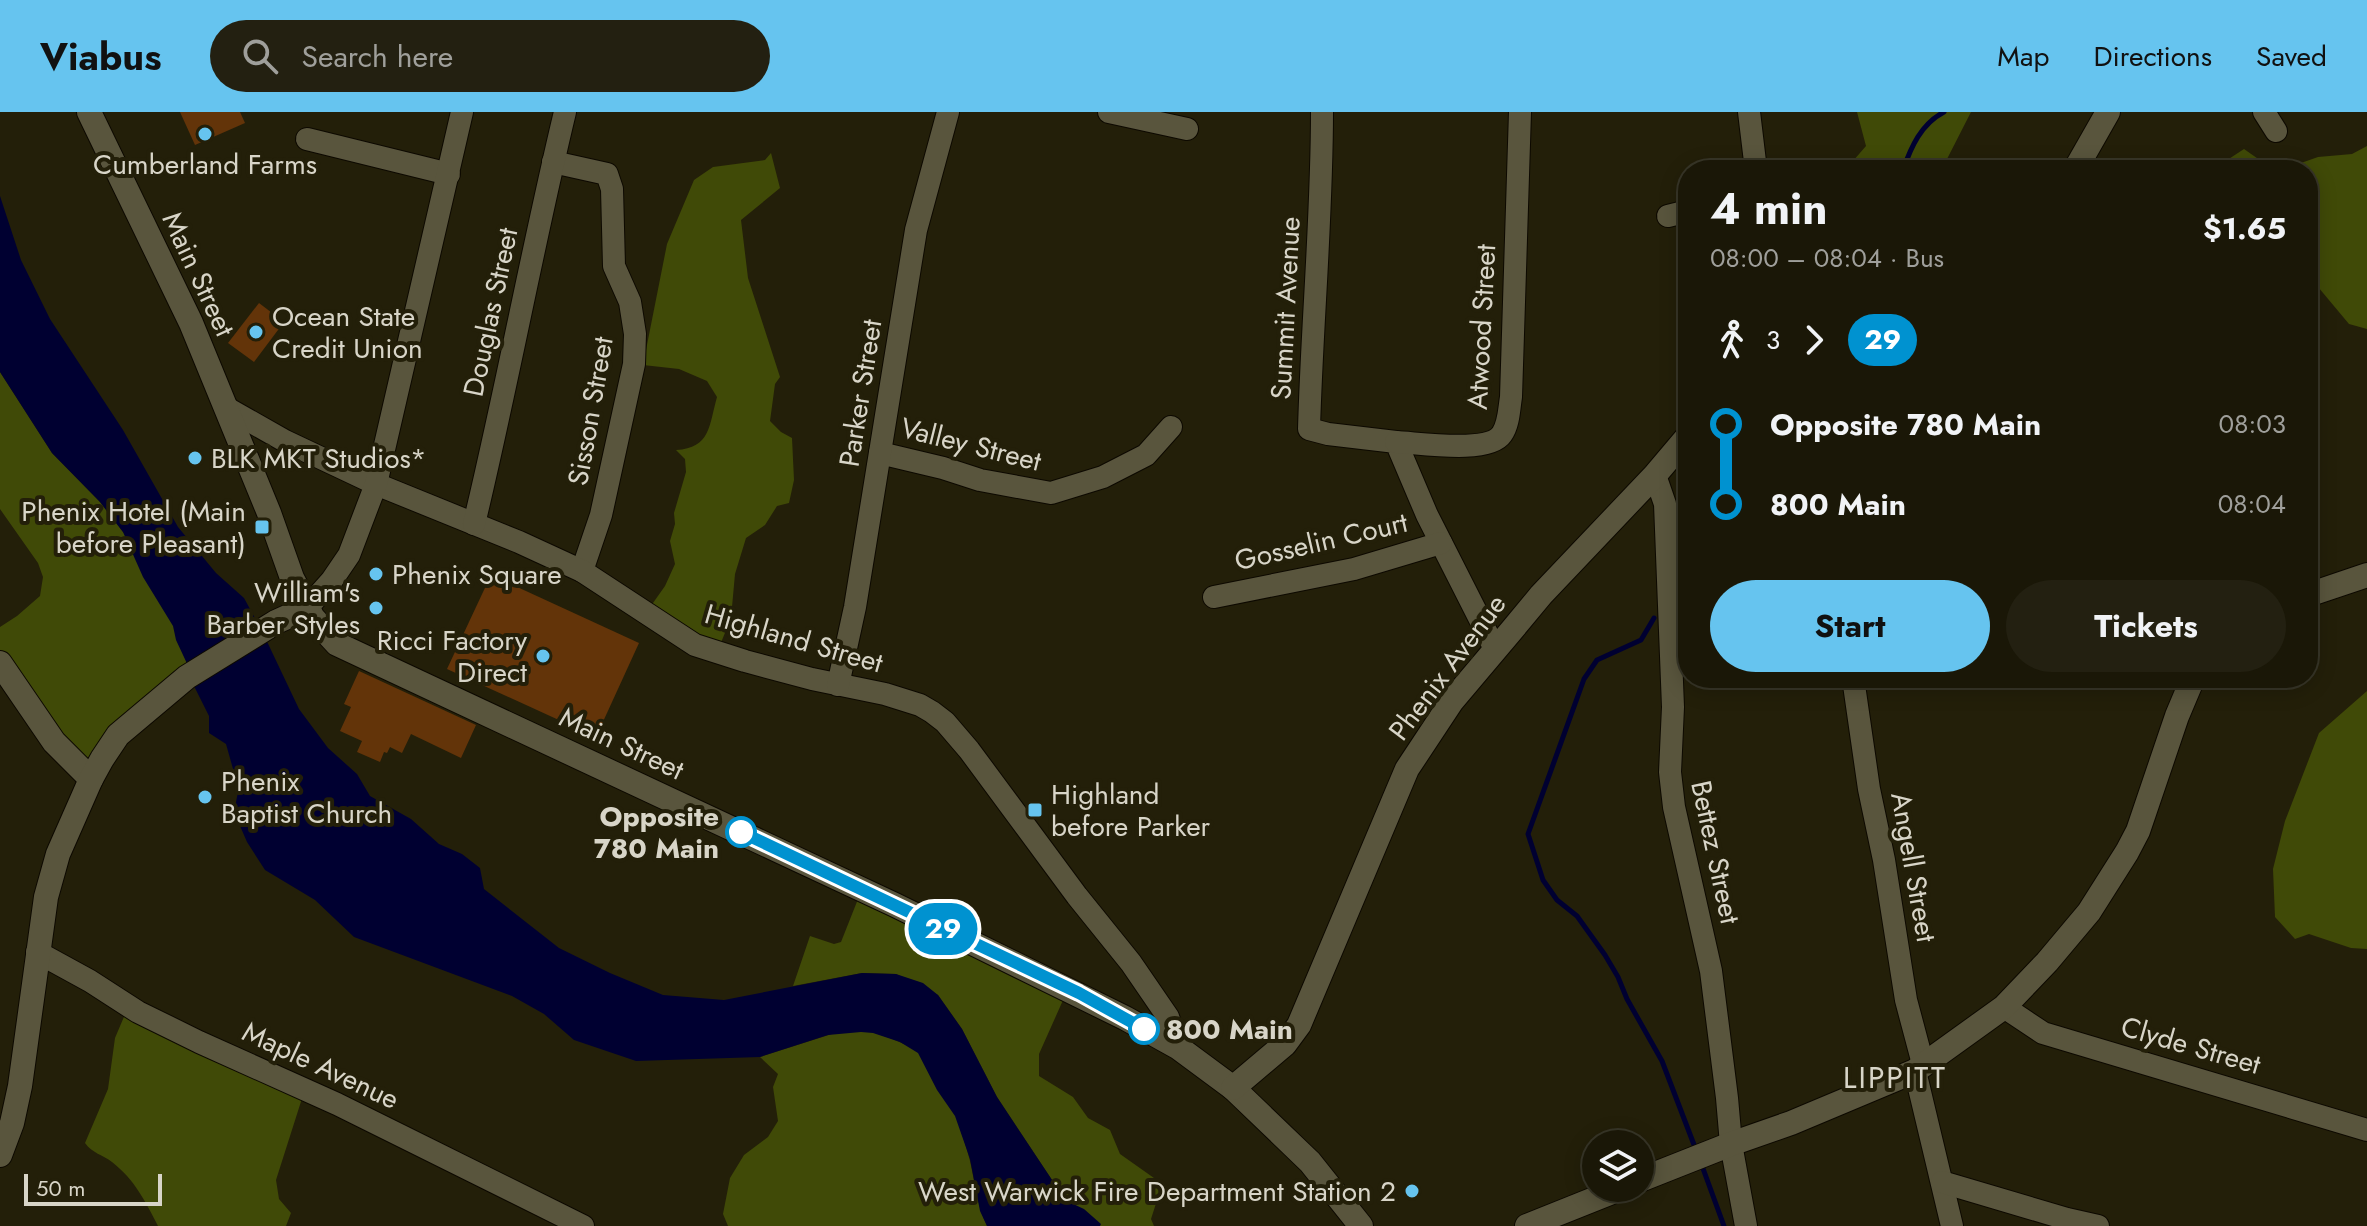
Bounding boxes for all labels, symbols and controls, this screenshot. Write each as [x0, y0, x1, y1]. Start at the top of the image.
search box [210, 20, 770, 92]
text: Viabus [40, 29, 162, 84]
icon: search [238, 34, 282, 78]
text: Search here [302, 35, 453, 78]
text: Map [1997, 36, 2049, 77]
text: Directions [2093, 36, 2212, 77]
text: Saved [2256, 36, 2327, 77]
marker: Cumberland Farms [196, 125, 214, 143]
place label: Cumberland Farms [93, 144, 317, 185]
text: 4 min [1710, 177, 1827, 241]
street label: Main Street [152, 205, 245, 344]
text: $1.65 [2203, 207, 2286, 250]
street label: Summit Avenue [1260, 215, 1311, 401]
street label: Douglas Street [453, 224, 528, 400]
text: 08:00 – 08:04 · Bus [1710, 239, 1944, 277]
street label: Atwood Street [1457, 243, 1506, 411]
place label: Ocean State Credit Union [272, 296, 423, 369]
street label: Parker Street [829, 316, 892, 470]
icon: walk [1710, 318, 1754, 362]
icon: forward [1792, 318, 1836, 362]
text: 29 [1864, 319, 1901, 360]
text: 3 [1766, 321, 1780, 359]
marker: Ocean State Credit Union [247, 323, 265, 341]
street label: Sisson Street [557, 333, 624, 489]
text: Opposite 780 Main [1770, 403, 2041, 446]
text: 08:03 [2219, 405, 2286, 443]
street label: Valley Street [896, 407, 1046, 482]
place label: BLK MKT Studios* [211, 438, 427, 479]
marker: BLK MKT Studios* [186, 449, 204, 467]
text: 800 Main [1770, 483, 1906, 526]
text: 08:04 [2218, 485, 2286, 523]
place label: Phenix Hotel (Main before Pleasant) [21, 491, 246, 564]
street label: Gosselin Court [1231, 502, 1412, 581]
marker: Phenix Hotel (Main before Pleasant) [253, 518, 271, 536]
place label: Phenix Square [392, 554, 562, 595]
marker: Phenix Square [367, 565, 385, 583]
place label: William's Barber Styles [206, 572, 360, 645]
button: Start [1710, 580, 1990, 672]
button: Tickets [2006, 580, 2286, 672]
street label: Phenix Avenue [1379, 586, 1516, 749]
street label: Highland Street [700, 593, 888, 684]
marker: William's Barber Styles [367, 599, 385, 617]
place label: Ricci Factory Direct [377, 620, 528, 693]
marker: Ricci Factory Direct [534, 647, 552, 665]
street label: Main Street [553, 697, 691, 790]
place label: Phenix Baptist Church [221, 761, 392, 834]
place label: Highland before Parker [1051, 774, 1211, 847]
street label: Bettez Street [1680, 777, 1751, 928]
marker: Phenix Baptist Church [196, 788, 214, 806]
street label: Angell Street [1880, 789, 1947, 946]
place label: Opposite 780 Main [594, 796, 719, 869]
marker: Highland before Parker [1026, 801, 1044, 819]
marker: Opposite 780 Main [726, 817, 756, 847]
line badge: 29 [907, 903, 979, 955]
text: 29 [924, 908, 962, 949]
street label: Clyde Street [2116, 1006, 2266, 1085]
place label: 800 Main [1166, 1009, 1293, 1050]
street label: Maple Avenue [236, 1011, 406, 1120]
marker: 800 Main [1129, 1014, 1159, 1044]
district label: LIPPITT [1843, 1056, 1947, 1099]
map controls [1582, 1130, 1654, 1202]
button: layers [1582, 1130, 1654, 1202]
scale bar [24, 1170, 162, 1206]
place label: West Warwick Fire Department Station 2 [918, 1171, 1396, 1212]
text: 50 m [36, 1172, 85, 1204]
marker: West Warwick Fire Department Station 2 [1403, 1182, 1421, 1200]

